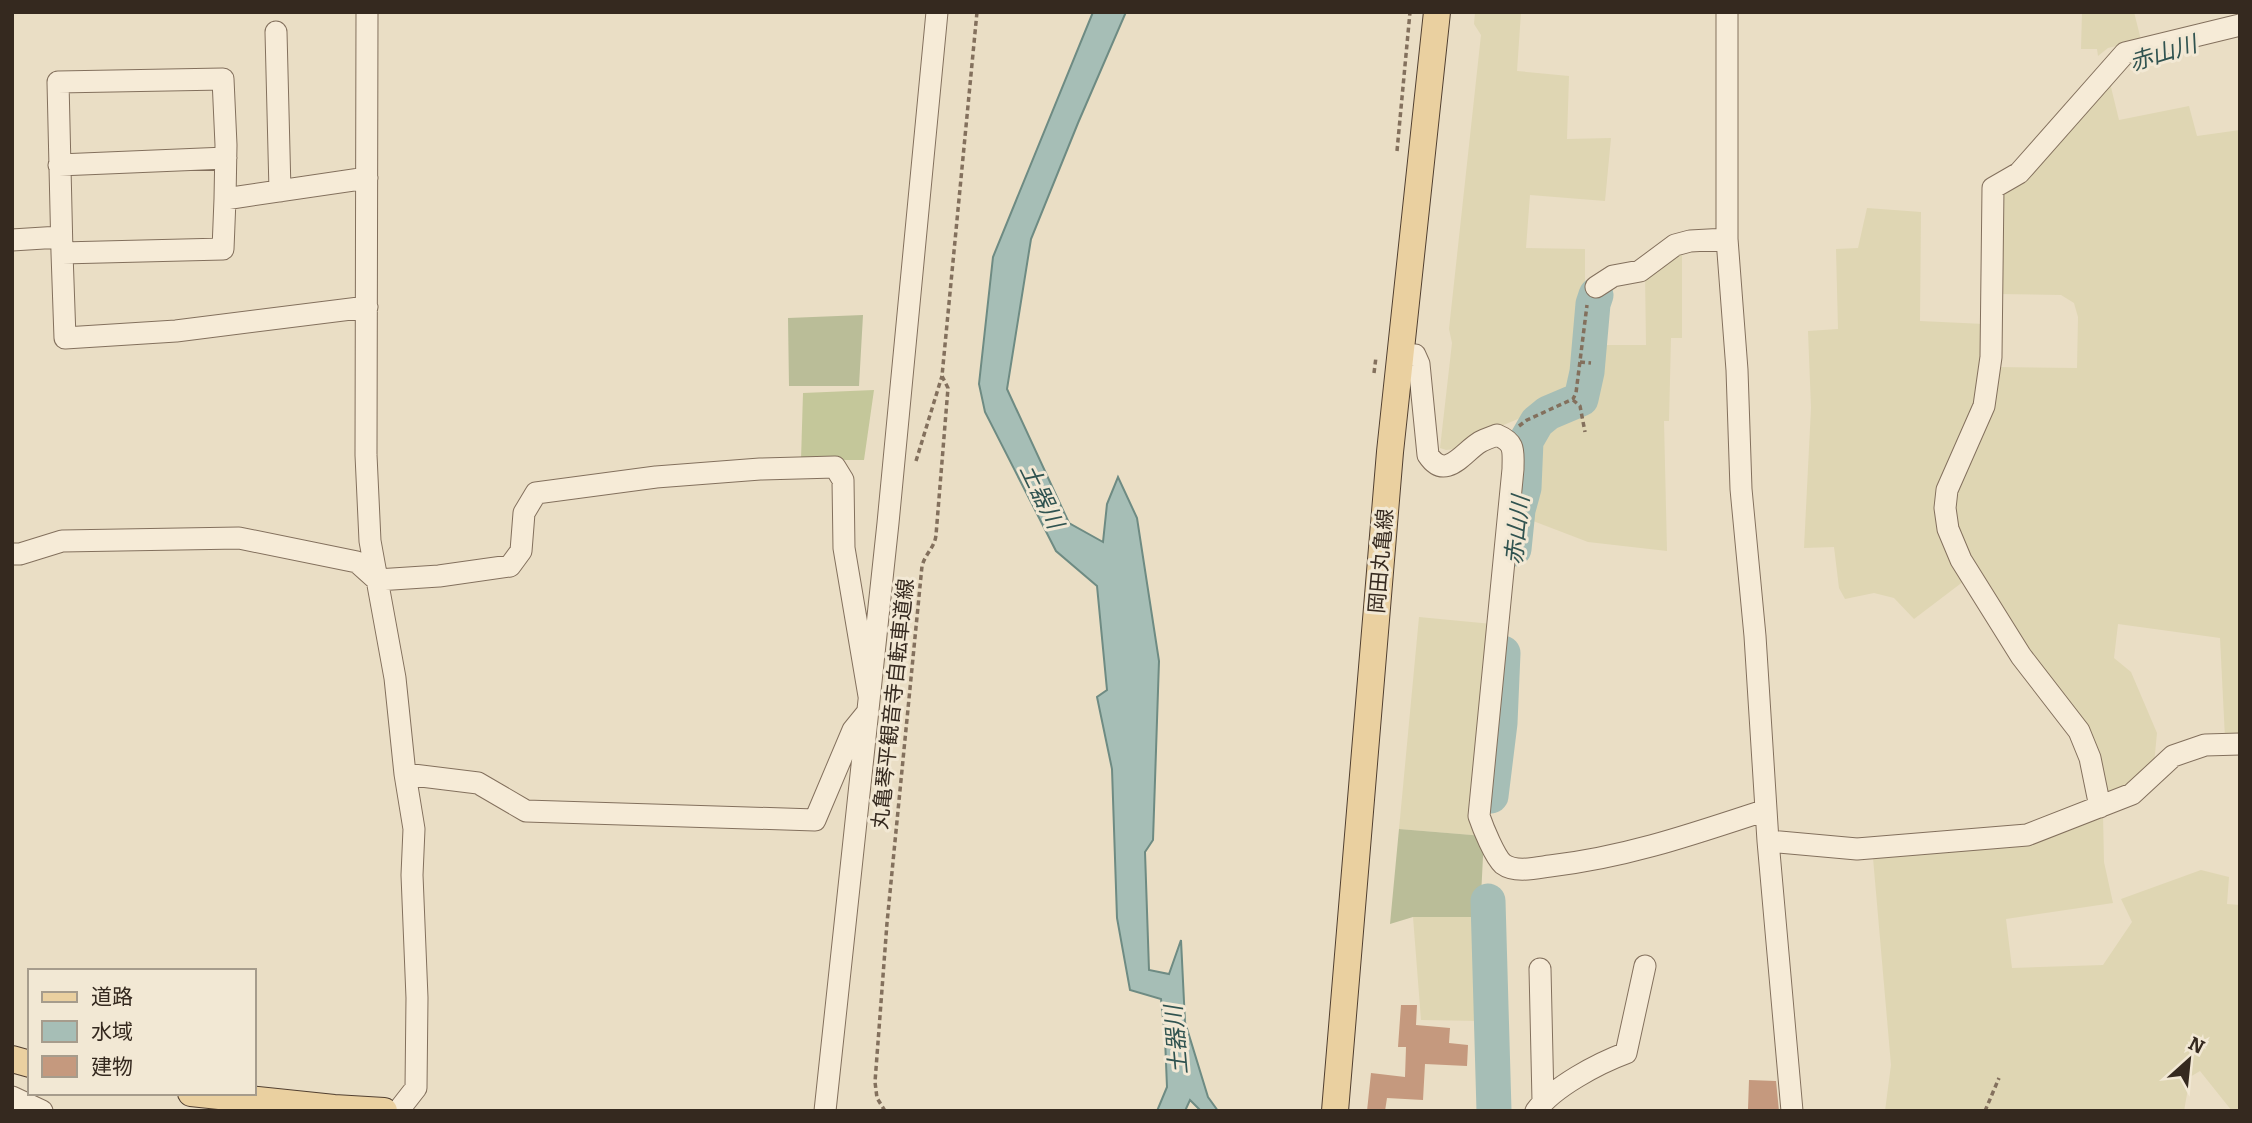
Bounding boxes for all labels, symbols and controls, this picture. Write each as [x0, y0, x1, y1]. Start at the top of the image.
water label: 赤山川 [2126, 29, 2203, 76]
water label: 土器川 [1014, 459, 1071, 536]
water label: 赤山川 [1499, 491, 1535, 566]
street label: 岡田丸亀線 [1363, 508, 1399, 614]
street label: 丸亀琴平観音寺自転車道線 [867, 577, 919, 831]
legend [28, 969, 256, 1095]
text: 道路 [91, 984, 133, 1010]
water label: 土器川 [1159, 1001, 1193, 1076]
text: 水域 [91, 1019, 133, 1045]
north arrow [2154, 1025, 2224, 1095]
text: N [2185, 1032, 2209, 1059]
text: 建物 [91, 1054, 133, 1080]

